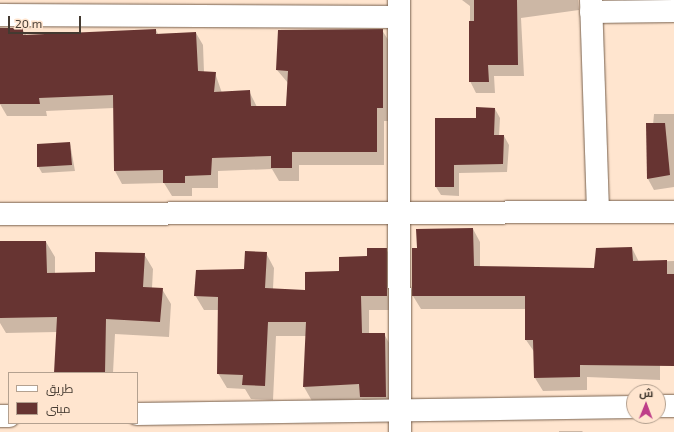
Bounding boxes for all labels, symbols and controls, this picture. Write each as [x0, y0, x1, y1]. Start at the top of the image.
scale bar [10, 8, 83, 34]
text: 20 m [15, 16, 42, 30]
legend [8, 372, 138, 424]
text: طريق [46, 381, 73, 395]
north arrow [626, 384, 666, 424]
text: ش [639, 386, 653, 399]
text: مبنى [46, 401, 71, 415]

